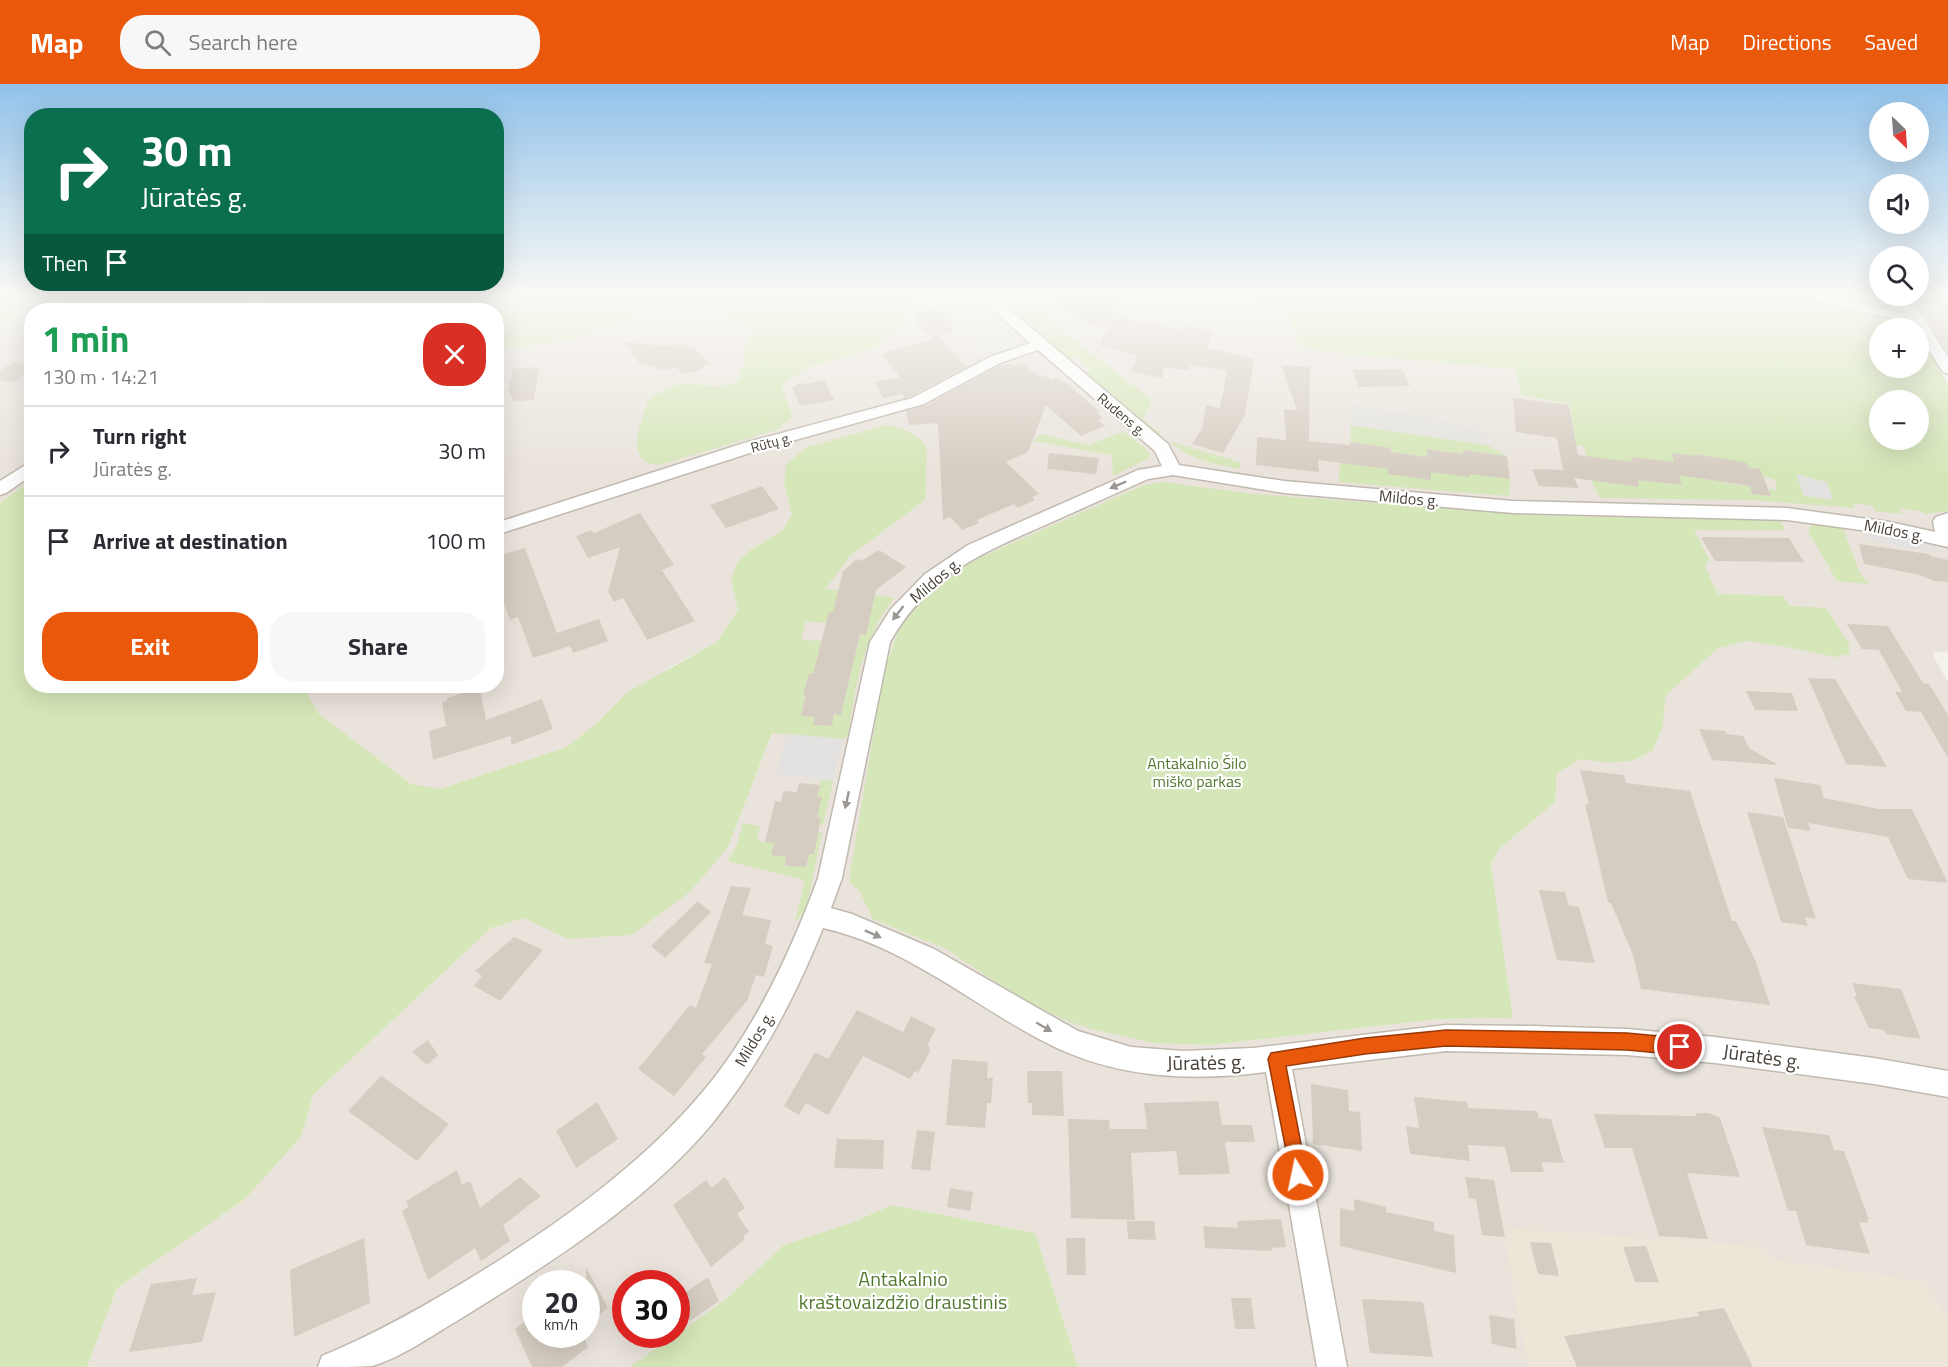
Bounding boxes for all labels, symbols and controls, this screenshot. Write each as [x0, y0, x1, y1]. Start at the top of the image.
search box [120, 15, 540, 69]
text: Map [30, 21, 84, 64]
text: Search here [189, 25, 298, 59]
icon: search [141, 26, 174, 59]
text: Map [1670, 26, 1710, 58]
text: Directions [1743, 26, 1832, 58]
text: Saved [1865, 26, 1918, 58]
north arrow [1869, 102, 1929, 162]
map controls [1869, 102, 1929, 450]
text: 30 m [141, 118, 233, 182]
icon: right [42, 132, 120, 210]
button: sound [1869, 174, 1929, 234]
text: Jūratės g. [141, 176, 247, 217]
text: Then [42, 246, 88, 280]
icon: arrive [100, 246, 133, 279]
button: search [1869, 246, 1929, 306]
text: 1 min [42, 311, 129, 366]
button: + [1869, 318, 1929, 378]
button: close [423, 323, 486, 386]
text: 130 m · 14:21 [42, 361, 159, 392]
street label: Rudens g. [1093, 387, 1151, 441]
button: − [1869, 390, 1929, 450]
text: Turn right [93, 419, 187, 453]
street label: Rūtų g. [748, 426, 794, 458]
text: 30 m [438, 434, 486, 468]
icon: right [42, 435, 75, 468]
text: Jūratės g. [93, 453, 172, 484]
one-way arrow [1109, 481, 1127, 491]
street label: Mildos g. [1378, 483, 1440, 513]
street label: Mildos g. [1862, 512, 1926, 548]
text: Arrive at destination [93, 524, 288, 558]
text: 100 m [426, 524, 486, 558]
icon: arrive [42, 525, 75, 558]
street label: Mildos g. [904, 551, 966, 609]
one-way arrow [892, 606, 904, 621]
button: Exit [42, 612, 258, 681]
button: Share [270, 612, 486, 681]
park label: Antakalnio Šilo miško parkas [1147, 751, 1247, 793]
one-way arrow [842, 790, 851, 809]
one-way arrow [864, 929, 882, 939]
street label: Mildos g. [728, 1007, 780, 1071]
pin [1654, 1021, 1705, 1072]
one-way arrow [1035, 1022, 1052, 1032]
icon: arrive [1663, 1030, 1696, 1063]
street label: Jūratės g. [1721, 1035, 1803, 1077]
street label: Jūratės g. [1166, 1046, 1246, 1078]
position arrow [1266, 1143, 1330, 1207]
park label: Antakalnio kraštovaizdžio draustinis [799, 1263, 1007, 1317]
speed limit sign: 30 [612, 1270, 690, 1348]
text: 20 [544, 1279, 578, 1325]
text: km/h [544, 1313, 578, 1336]

